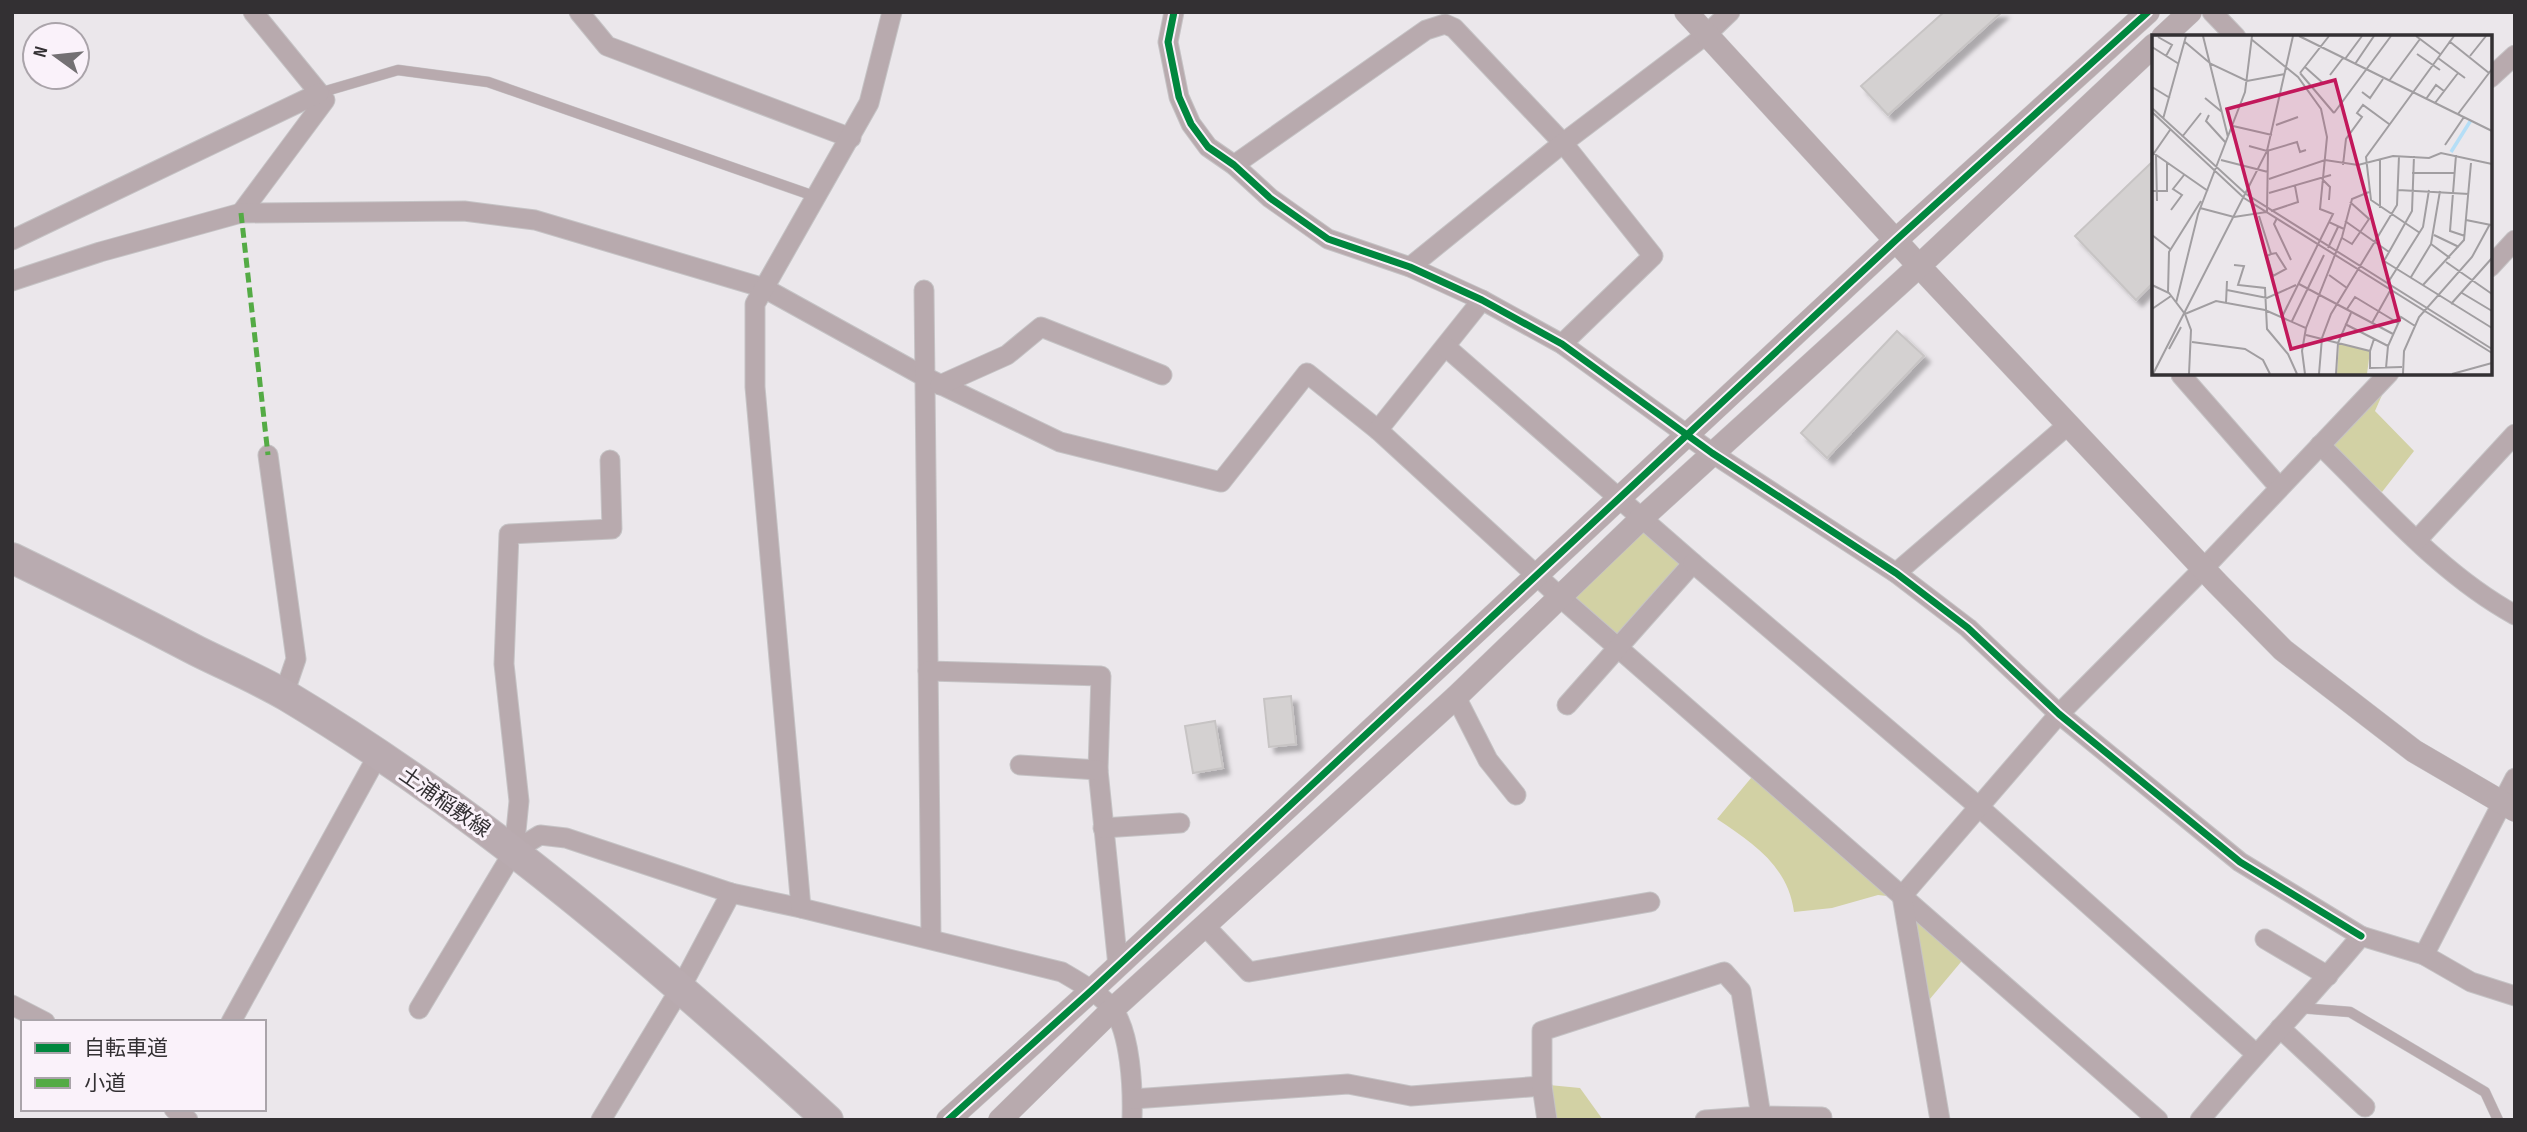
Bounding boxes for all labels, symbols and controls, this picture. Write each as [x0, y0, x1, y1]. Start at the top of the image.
north arrow [21, 21, 91, 91]
inset map [2152, 35, 2492, 374]
text: N [29, 44, 53, 60]
street label: 土浦稲敷線 [395, 762, 495, 843]
legend [21, 1020, 266, 1111]
text: 自転車道 [84, 1036, 168, 1061]
text: 小道 [84, 1071, 126, 1096]

